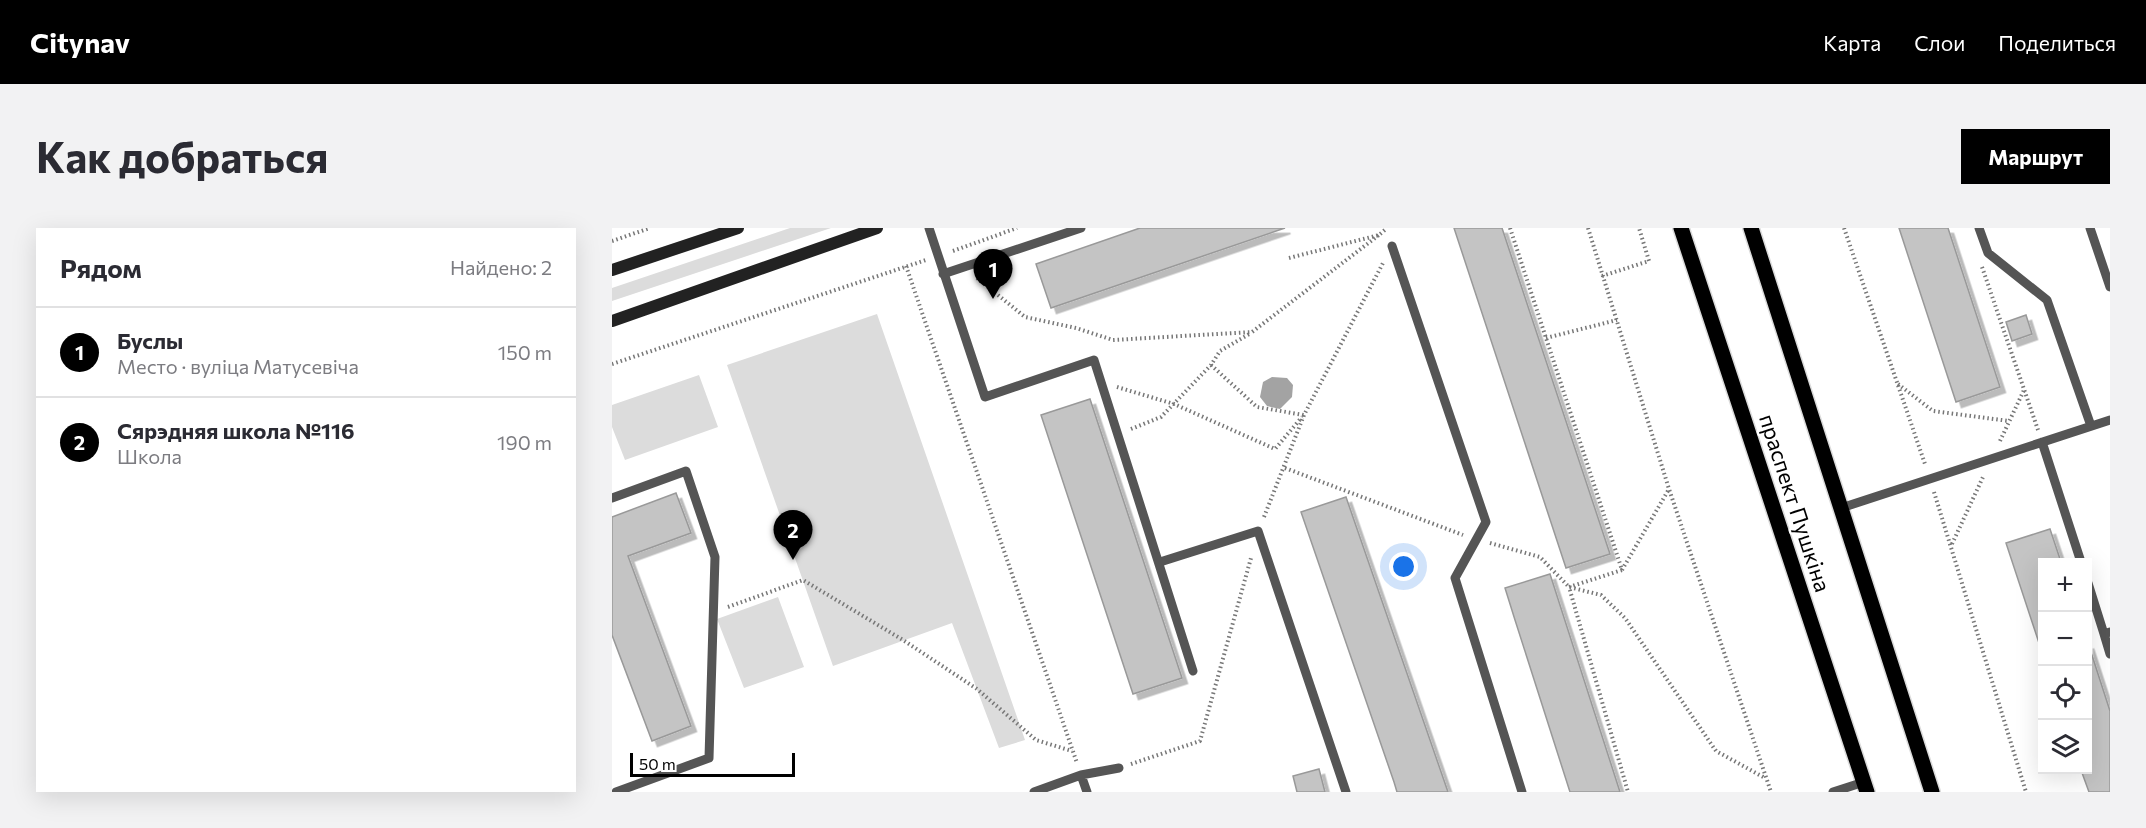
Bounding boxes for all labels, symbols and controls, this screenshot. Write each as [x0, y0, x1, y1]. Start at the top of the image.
text: Citynav [30, 25, 130, 59]
text: Карта [1823, 30, 1881, 55]
text: Слои [1914, 30, 1965, 55]
text: Поделиться [1998, 30, 2116, 55]
button: Маршрут [1961, 129, 2110, 184]
text: Как добраться [36, 130, 328, 182]
pin: 1 [974, 250, 1012, 299]
text: Рядом [60, 252, 142, 283]
text: Найдено: 2 [450, 255, 552, 279]
text: Буслы [117, 327, 183, 354]
text: 1 [75, 340, 84, 364]
text: 150 m [498, 340, 552, 364]
text: Место · вуліца Матусевіча [117, 354, 359, 378]
street label: праспект Пушкіна [1754, 410, 1837, 595]
text: Сярэдняя школа №116 [117, 417, 355, 444]
text: 2 [74, 430, 85, 454]
text: 190 m [497, 430, 552, 454]
text: Школа [117, 444, 182, 468]
pin: 2 [774, 510, 813, 560]
your location [1389, 552, 1418, 581]
map controls [2038, 558, 2092, 774]
button: + [2038, 558, 2092, 612]
button: − [2038, 612, 2092, 666]
button: locate [2038, 666, 2092, 720]
button: layers [2038, 720, 2092, 774]
scale bar [630, 750, 795, 778]
text: 50 m [639, 754, 676, 773]

